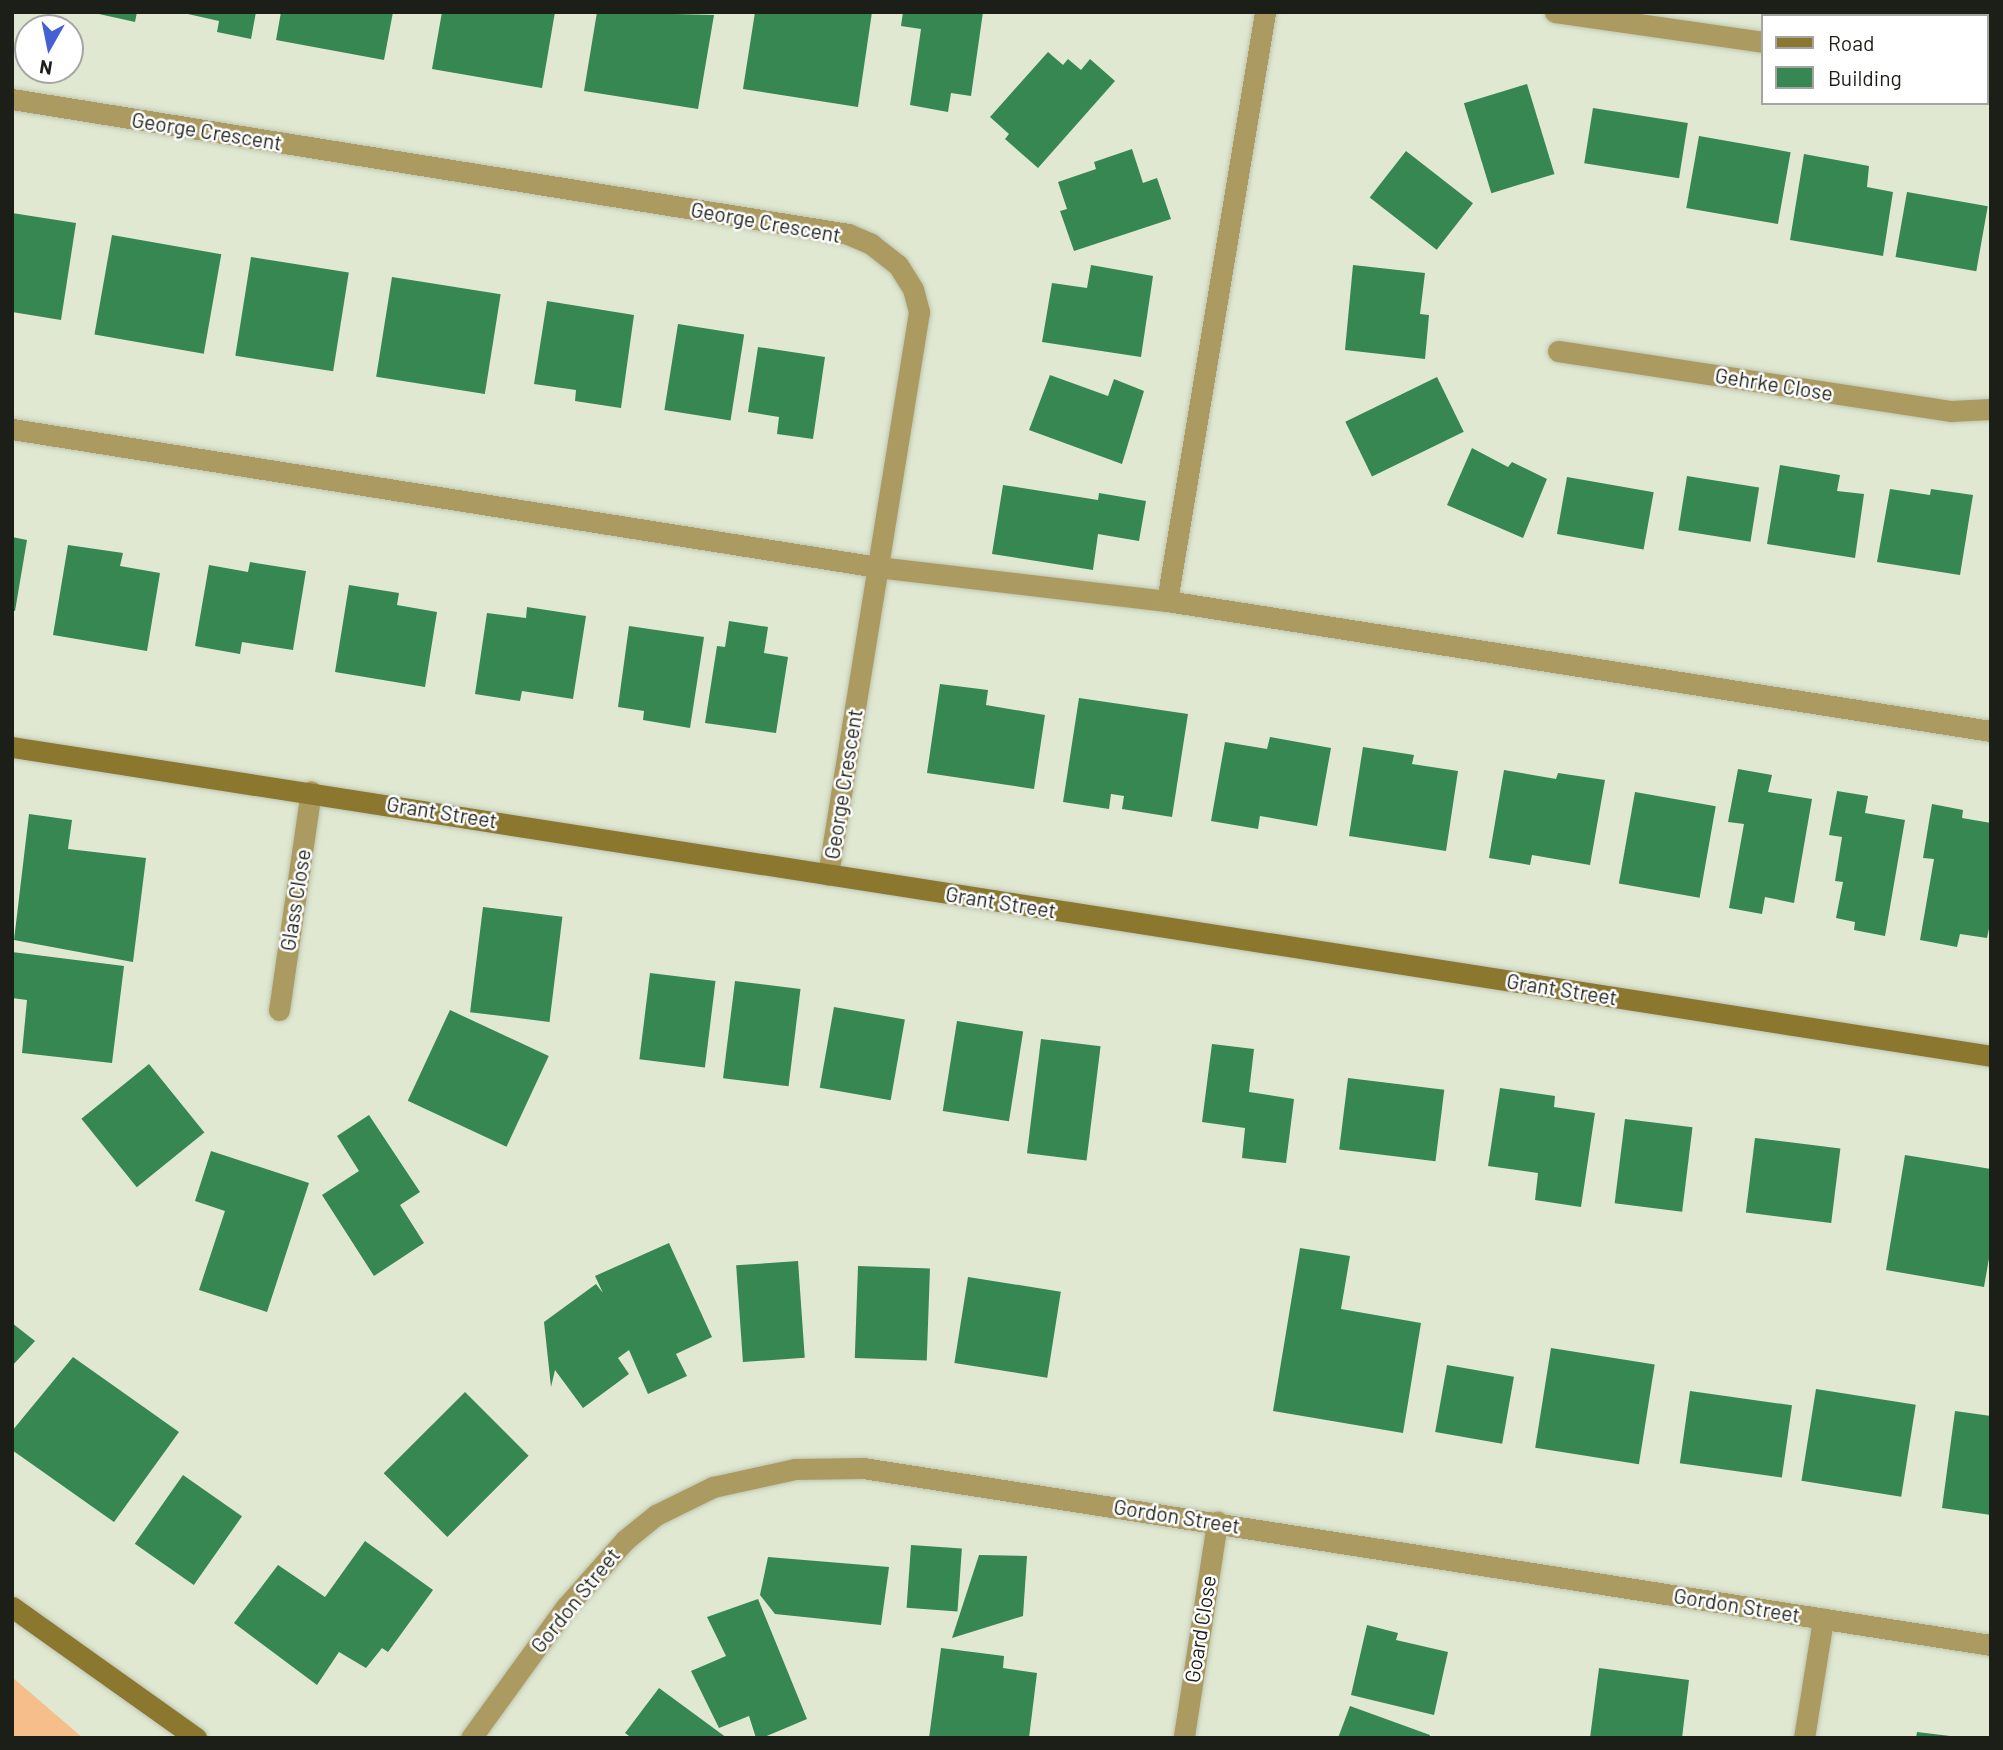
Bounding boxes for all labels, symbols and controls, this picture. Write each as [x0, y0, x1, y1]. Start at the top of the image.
north arrow [14, 14, 84, 84]
legend [1762, 14, 1989, 105]
text: Road [1828, 30, 1874, 55]
text: N [38, 56, 54, 81]
text: Building [1828, 65, 1902, 90]
street label: George Crescent [130, 107, 284, 155]
street label: George Crescent [689, 196, 843, 248]
street label: Gehrke Close [1713, 362, 1835, 406]
street label: George Crescent [819, 707, 867, 861]
street label: Grant Street [385, 791, 499, 833]
street label: Glass Close [275, 847, 315, 953]
street label: Grant Street [944, 881, 1058, 923]
street label: Grant Street [1505, 968, 1619, 1010]
street label: Gordon Street [1112, 1494, 1242, 1538]
street label: Gordon Street [525, 1542, 625, 1658]
street label: Goard Close [1179, 1573, 1221, 1685]
street label: Gordon Street [1672, 1583, 1802, 1627]

